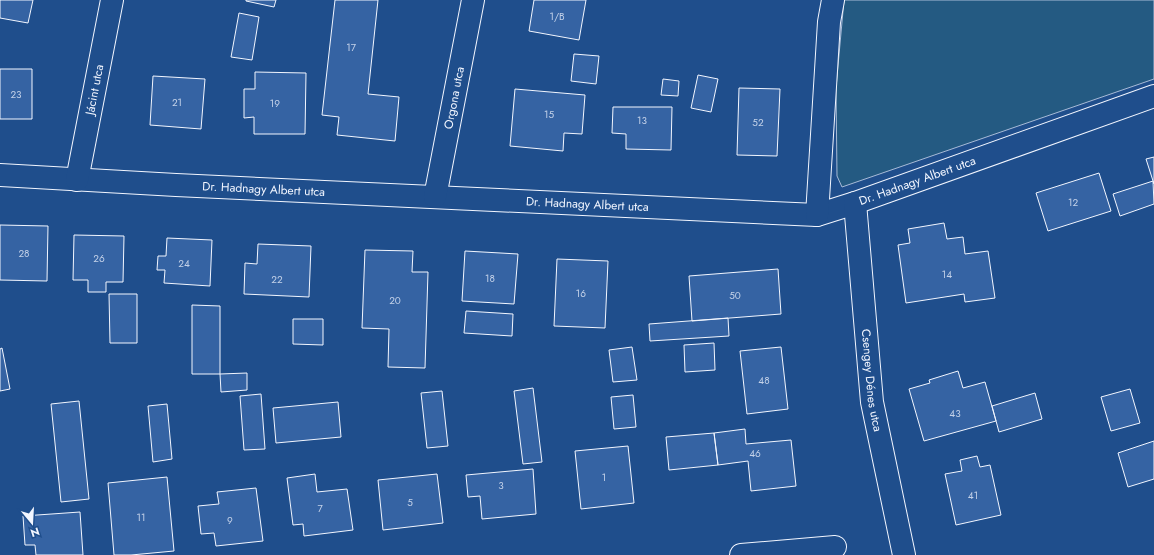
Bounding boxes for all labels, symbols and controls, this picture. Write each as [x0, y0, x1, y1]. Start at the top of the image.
house number: 1/B [549, 9, 565, 24]
house number: 17 [346, 40, 357, 55]
street label: Jácint utca [80, 63, 108, 118]
street label: Orgona utca [439, 65, 469, 131]
house number: 23 [10, 87, 22, 102]
house number: 21 [172, 95, 182, 110]
house number: 19 [270, 96, 280, 111]
house number: 15 [544, 107, 554, 122]
house number: 13 [637, 113, 648, 128]
house number: 52 [752, 115, 764, 130]
street label: Dr. Hadnagy Albert utca [856, 151, 978, 210]
street label: Dr. Hadnagy Albert utca [202, 177, 326, 201]
street label: Dr. Hadnagy Albert utca [525, 192, 649, 216]
house number: 12 [1068, 195, 1078, 210]
house number: 28 [18, 246, 30, 261]
house number: 26 [93, 251, 105, 266]
house number: 24 [178, 256, 190, 271]
house number: 14 [942, 267, 952, 282]
house number: 18 [485, 271, 495, 286]
house number: 22 [271, 272, 283, 287]
house number: 16 [576, 286, 586, 301]
house number: 50 [729, 288, 741, 303]
house number: 20 [389, 293, 401, 308]
street label: Csengey Dénes utca [857, 328, 887, 433]
house number: 48 [758, 373, 770, 388]
house number: 43 [949, 406, 961, 421]
house number: 46 [749, 446, 761, 461]
house number: 1 [602, 470, 606, 485]
house number: 3 [498, 478, 504, 493]
house number: 41 [968, 488, 978, 503]
house number: 5 [407, 495, 413, 510]
house number: 7 [317, 501, 323, 516]
north arrow [12, 503, 52, 543]
house number: 11 [137, 510, 146, 525]
house number: 9 [227, 513, 233, 528]
text: N [28, 524, 42, 541]

